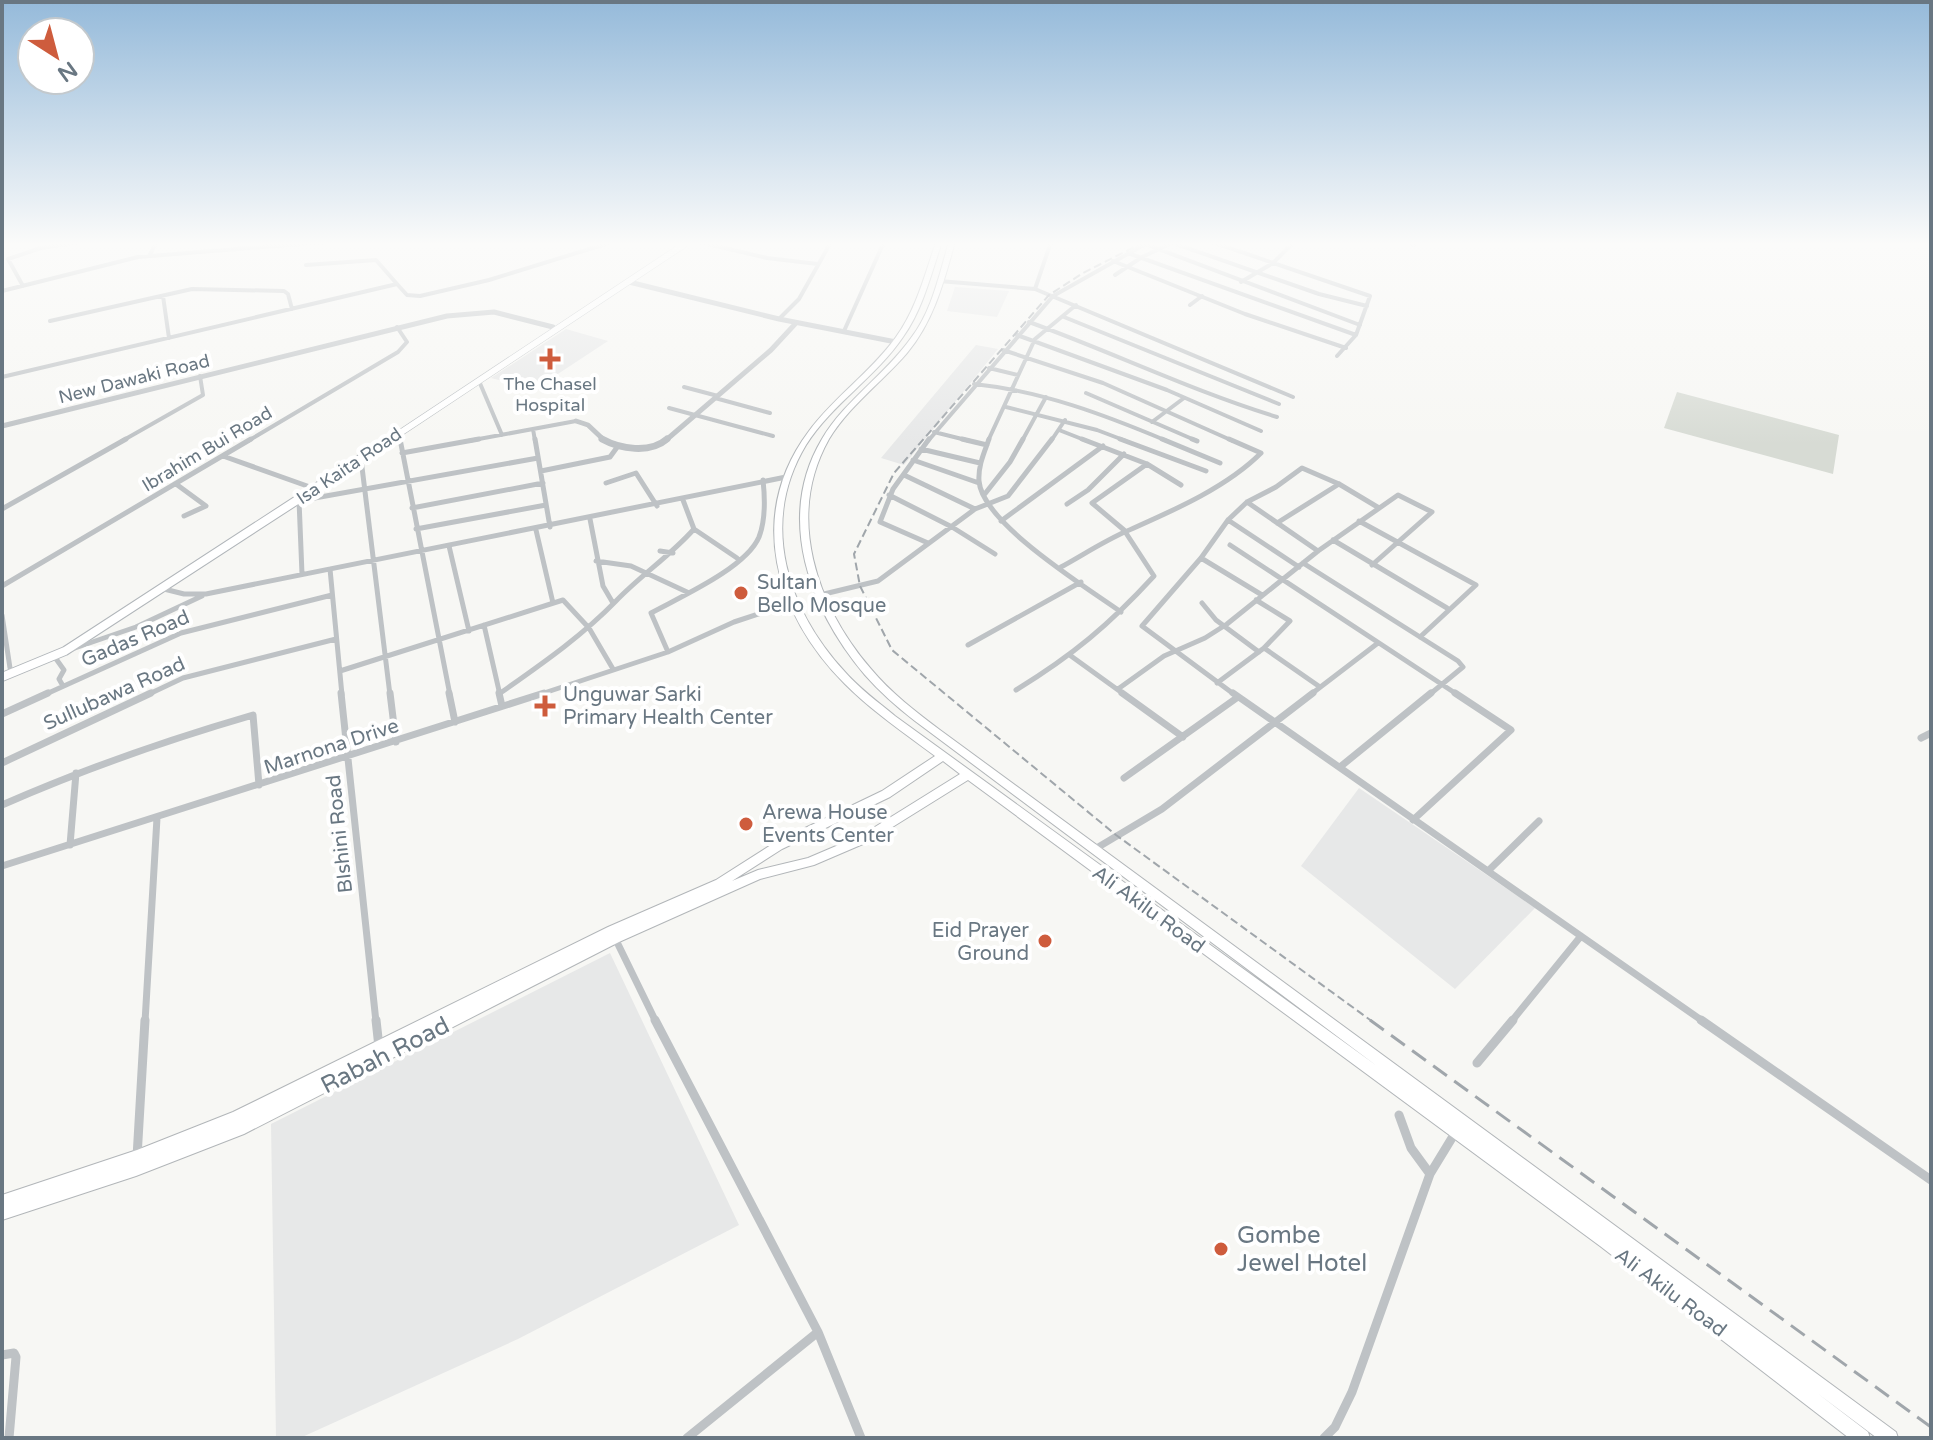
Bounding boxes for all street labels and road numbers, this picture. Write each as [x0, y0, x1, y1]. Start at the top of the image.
street label: New Dawaki Road [56, 350, 212, 408]
street label: Ibrahim Bui Road [138, 402, 276, 496]
street label: Isa Kaita Road [292, 423, 406, 509]
street label: Gadas Road [78, 605, 193, 672]
street label: Sullubawa Road [40, 652, 189, 736]
street label: Marnona Drive [261, 714, 402, 780]
street label: BIshini Road [322, 774, 358, 894]
street label: Ali Akilu Road [1087, 861, 1209, 959]
street label: Rabah Road [316, 1011, 454, 1100]
street label: Ali Akilu Road [1610, 1243, 1731, 1342]

